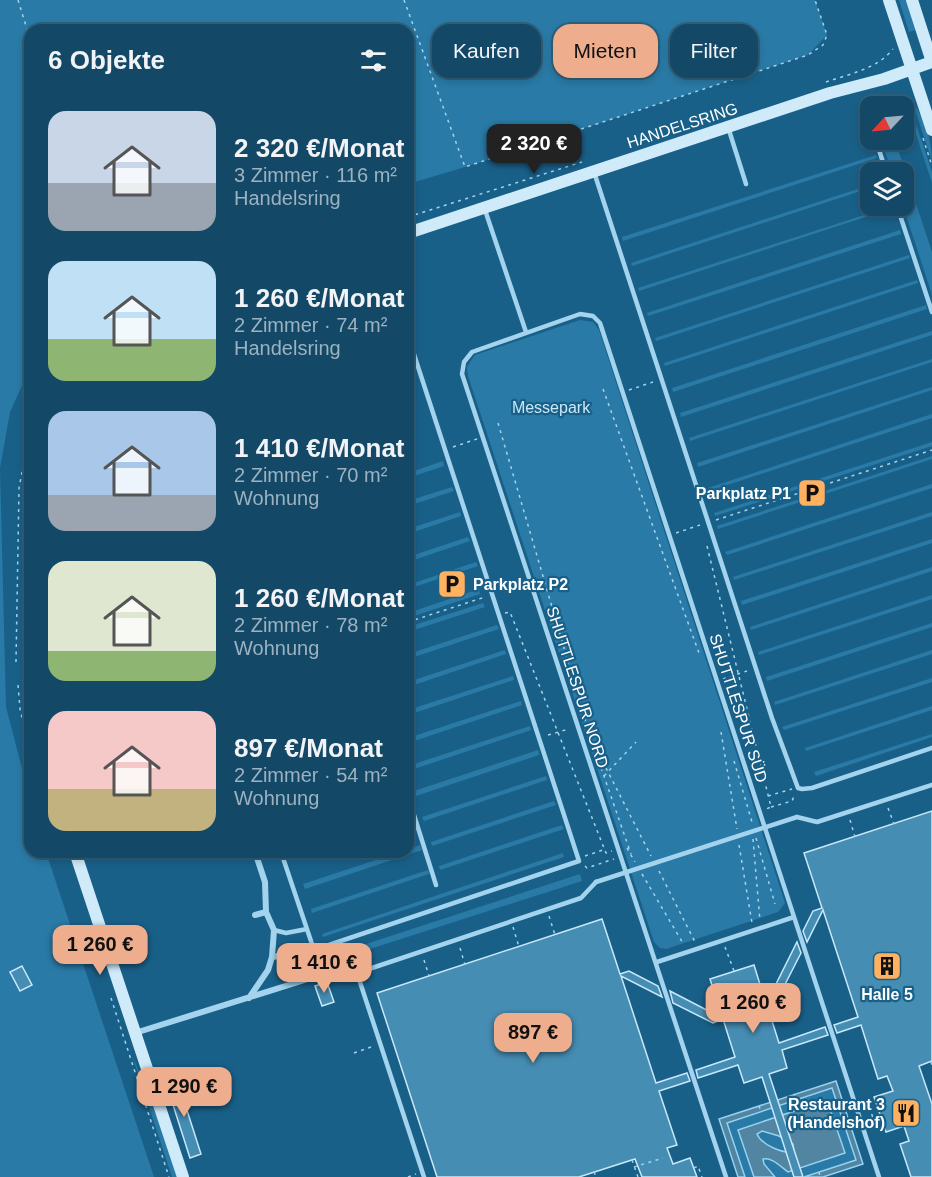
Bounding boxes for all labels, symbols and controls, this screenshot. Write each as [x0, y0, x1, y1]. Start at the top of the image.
chip: Kaufen [432, 24, 541, 78]
chip: Mieten [553, 24, 658, 78]
chip: Filter [670, 24, 758, 78]
icon: filters [357, 44, 390, 77]
text: 6 Objekte [48, 45, 165, 75]
north arrow [860, 96, 914, 150]
map controls [860, 96, 914, 216]
street label: HANDELSRING [625, 100, 740, 151]
pin: 2 320 € [479, 124, 589, 175]
text: 2 320 € [501, 132, 567, 154]
text: 2 320 €/Monat [234, 133, 405, 163]
icon: home [96, 135, 168, 207]
button: layers [860, 162, 914, 216]
text: 3 Zimmer · 116 m² [234, 164, 397, 186]
text: Handelsring [234, 187, 341, 209]
text: 1 260 €/Monat [234, 283, 405, 313]
icon: home [96, 285, 168, 357]
text: 2 Zimmer · 74 m² [234, 314, 387, 336]
text: Handelsring [234, 337, 341, 359]
park label: Messepark [512, 399, 591, 416]
text: 1 410 €/Monat [234, 433, 405, 463]
icon: home [96, 435, 168, 507]
text: 2 Zimmer · 70 m² [234, 464, 387, 486]
parking icon: Parkplatz P1 [796, 477, 828, 509]
place label: Parkplatz P1 [696, 485, 791, 502]
text: Wohnung [234, 487, 319, 509]
parking icon: Parkplatz P2 [436, 568, 468, 600]
place label: Parkplatz P2 [473, 576, 568, 593]
text: 1 260 €/Monat [234, 583, 405, 613]
icon: home [96, 585, 168, 657]
street label: SHUTTLESPUR NORD [543, 604, 612, 770]
text: 2 Zimmer · 78 m² [234, 614, 387, 636]
street label: SHUTTLESPUR SÜD [706, 632, 771, 785]
text: Wohnung [234, 637, 319, 659]
text: 897 €/Monat [234, 733, 383, 763]
icon: home [96, 735, 168, 807]
text: 2 Zimmer · 54 m² [234, 764, 387, 786]
text: Wohnung [234, 787, 319, 809]
pin: 1 260 € [45, 925, 155, 976]
text: 1 260 € [67, 933, 133, 955]
pin: 1 410 € [269, 943, 379, 994]
building icon: Halle 5 [871, 950, 903, 982]
text: 1 410 € [291, 951, 357, 973]
pin: 1 260 € [698, 983, 808, 1034]
place label: Halle 5 [861, 986, 913, 1003]
text: 1 260 € [720, 991, 786, 1013]
pin: 897 € [491, 1013, 575, 1064]
text: 897 € [508, 1021, 558, 1043]
pin: 1 290 € [129, 1067, 239, 1118]
text: 1 290 € [151, 1075, 217, 1097]
place label: Restaurant 3 (Handelshof) [787, 1096, 885, 1131]
restaurant icon: Restaurant 3 (Handelshof) [890, 1097, 922, 1129]

